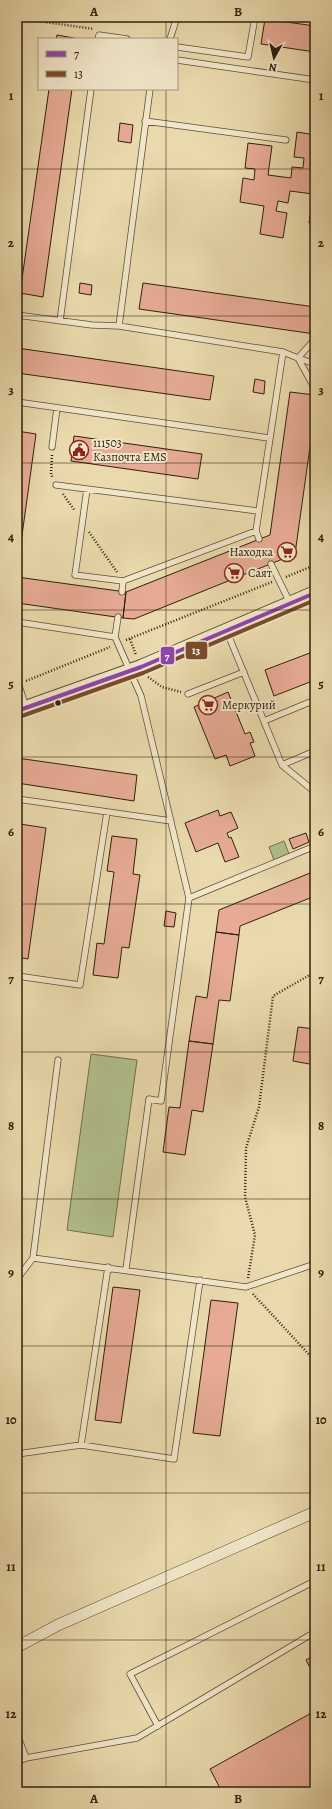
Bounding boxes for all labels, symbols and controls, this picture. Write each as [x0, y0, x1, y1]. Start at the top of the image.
text: A [89, 3, 99, 20]
text: B [234, 3, 242, 20]
legend [38, 38, 178, 90]
north arrow [254, 38, 294, 78]
text: 7 [74, 46, 80, 62]
text: N [268, 59, 278, 75]
text: 13 [74, 66, 83, 82]
text: 1 [9, 87, 14, 104]
text: 1 [319, 87, 324, 104]
text: 2 [8, 234, 15, 251]
text: 2 [318, 234, 325, 251]
text: 3 [8, 381, 14, 398]
text: 3 [318, 381, 324, 398]
place label: 111503 Казпочта EMS [93, 435, 167, 465]
public building icon: 111503 Казпочта EMS [68, 439, 90, 461]
text: 4 [8, 528, 14, 545]
text: 4 [318, 528, 324, 545]
supermarket icon: Находка [276, 541, 298, 563]
place label: Находка [230, 544, 273, 560]
supermarket icon: Саят [223, 562, 245, 584]
place label: Саят [248, 565, 273, 581]
line badge: 13 [185, 641, 208, 660]
text: 13 [192, 643, 201, 658]
line badge: 7 [160, 646, 175, 665]
text: 7 [165, 649, 170, 664]
text: 5 [8, 675, 14, 692]
text: 5 [318, 675, 324, 692]
supermarket icon: Меркурий [197, 694, 219, 716]
place label: Меркурий [222, 697, 276, 713]
unlabelled marker [53, 698, 63, 708]
text: 6 [8, 823, 14, 840]
text: 6 [318, 823, 324, 840]
text: 7 [8, 970, 14, 987]
text: 7 [318, 970, 324, 987]
text: 8 [8, 1117, 14, 1134]
text: 8 [318, 1117, 324, 1134]
text: 9 [8, 1264, 14, 1281]
text: 9 [318, 1264, 324, 1281]
text: 10 [5, 1411, 17, 1428]
text: 10 [315, 1411, 327, 1428]
text: 11 [6, 1558, 16, 1575]
text: 11 [316, 1558, 326, 1575]
text: 12 [6, 1705, 17, 1722]
text: 12 [316, 1705, 327, 1722]
text: A [89, 1790, 99, 1807]
text: B [234, 1790, 242, 1807]

